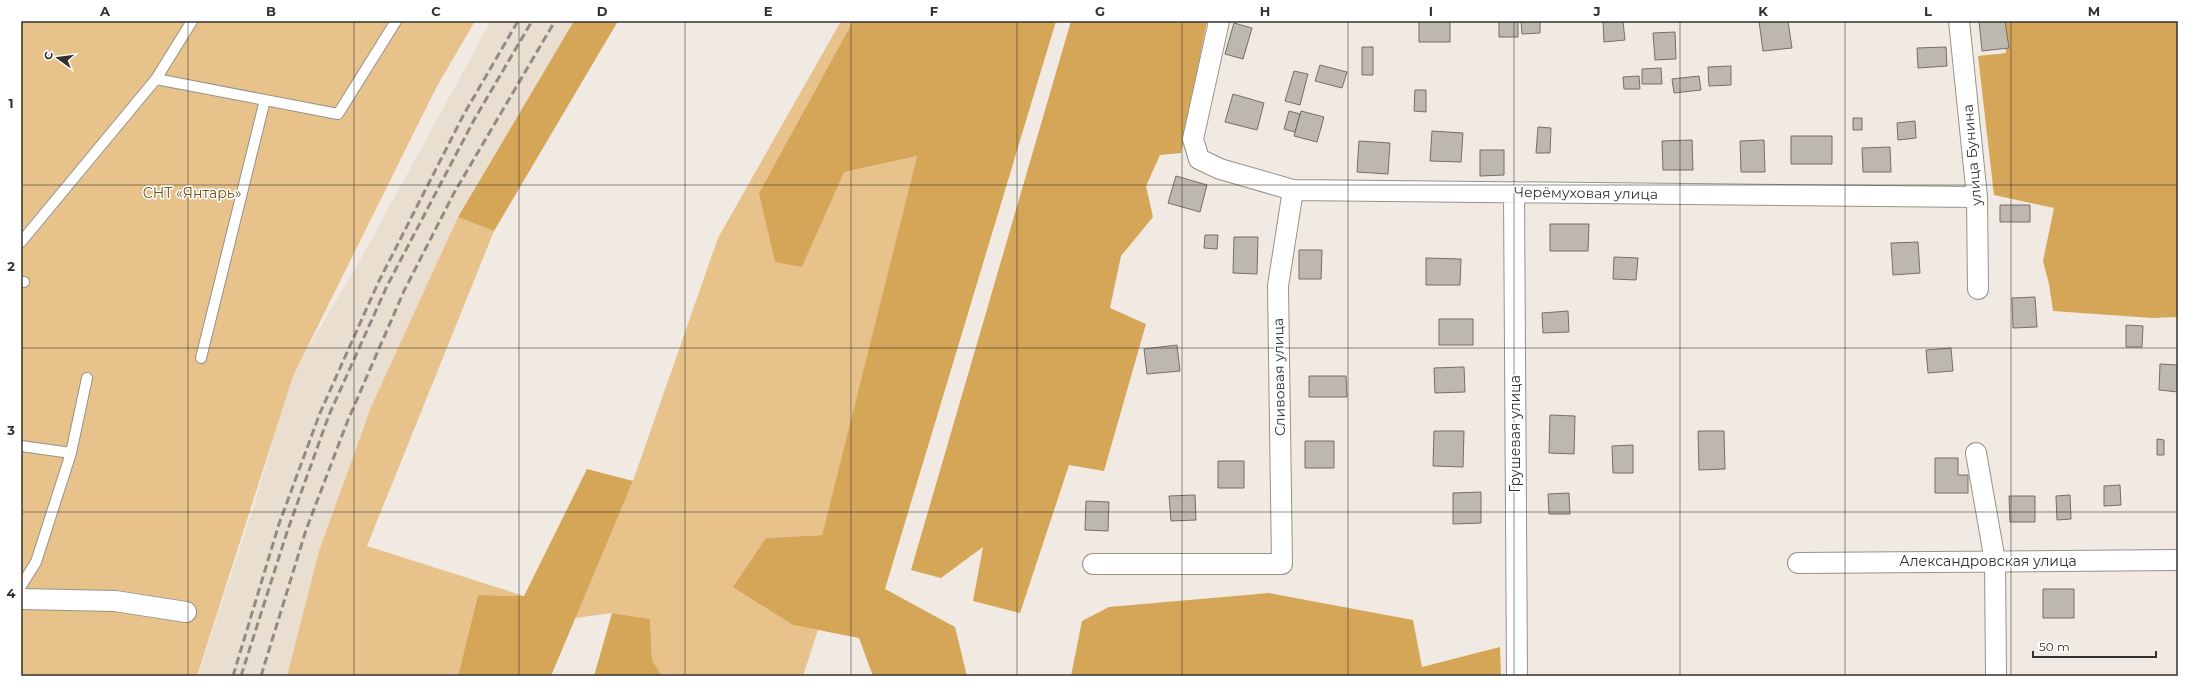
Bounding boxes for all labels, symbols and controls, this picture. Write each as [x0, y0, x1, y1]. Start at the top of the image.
text: A [99, 3, 111, 19]
text: B [266, 3, 276, 19]
text: C [431, 3, 441, 19]
text: D [597, 3, 608, 19]
text: E [764, 3, 773, 19]
text: F [930, 3, 938, 19]
text: G [1095, 3, 1105, 19]
text: H [1260, 3, 1270, 19]
text: I [1429, 3, 1433, 19]
text: J [1592, 3, 1601, 19]
text: K [1758, 3, 1768, 19]
text: L [1924, 3, 1932, 19]
text: M [2088, 3, 2100, 19]
north arrow [38, 38, 78, 78]
text: С [41, 50, 56, 61]
text: 1 [8, 95, 14, 111]
street label: улица Бунина [1959, 103, 1985, 208]
street label: Черёмуховая улица [1514, 183, 1658, 203]
park label: СНТ «Янтарь» [143, 184, 241, 202]
text: 2 [7, 258, 15, 274]
street label: Сливовая улица [1269, 318, 1289, 436]
street label: Грушевая улица [1506, 375, 1524, 493]
text: 3 [6, 422, 15, 438]
street label: Александровская улица [1899, 552, 2077, 570]
text: 4 [7, 585, 16, 601]
scale bar [2033, 633, 2156, 659]
text: 50 m [2039, 639, 2070, 654]

